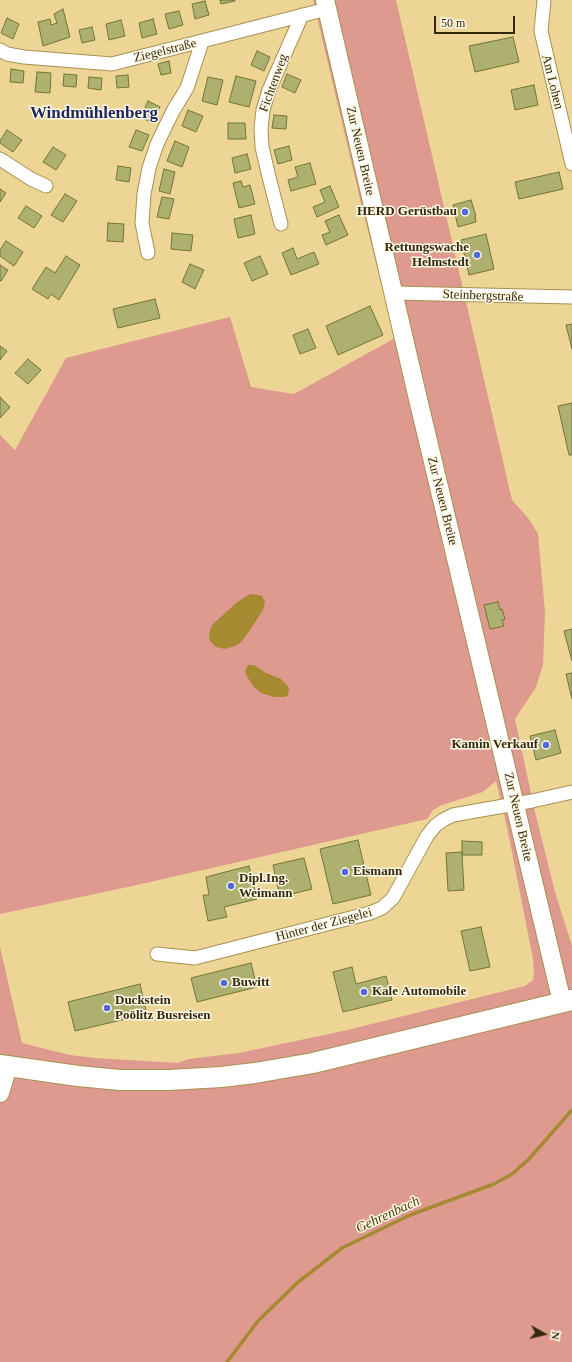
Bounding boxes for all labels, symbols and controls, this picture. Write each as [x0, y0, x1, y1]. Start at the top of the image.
scale bar [436, 8, 517, 34]
text: 50 m [441, 16, 465, 30]
street label: Ziegelstraße [132, 36, 198, 66]
street label: Fichtenweg [256, 52, 292, 114]
street label: Am Lohen [538, 53, 566, 111]
district label: Windmühlenberg [30, 104, 158, 124]
street label: Zur Neuen Breite [342, 105, 378, 197]
place label: HERD Gerüstbau [357, 204, 457, 220]
marker: HERD Gerüstbau [460, 207, 470, 217]
place label: Rettungswache Helmstedt [385, 240, 469, 271]
marker: Rettungswache Helmstedt [472, 250, 482, 260]
street label: Steinbergstraße [442, 287, 524, 305]
street label: Zur Neuen Breite [423, 455, 461, 547]
place label: Kamin Verkauf [451, 737, 538, 753]
marker: Kamin Verkauf [541, 740, 551, 750]
street label: Zur Neuen Breite [500, 771, 536, 863]
place label: Eismann [353, 864, 402, 880]
marker: Eismann [340, 867, 350, 877]
place label: Dipl.Ing. Weimann [239, 871, 292, 902]
marker: Dipl.Ing. Weimann [226, 881, 236, 891]
street label: Hinter der Ziegelei [274, 905, 374, 945]
place label: Buwitt [232, 975, 270, 991]
marker: Buwitt [219, 978, 229, 988]
place label: Kale Automobile [372, 984, 466, 1000]
marker: Kale Automobile [359, 987, 369, 997]
place label: Duckstein Poölitz Busreisen [115, 993, 210, 1024]
marker: Duckstein Poölitz Busreisen [102, 1003, 112, 1013]
water label: Gehrenbach [353, 1193, 423, 1237]
north arrow [524, 1314, 564, 1354]
text: N [549, 1331, 562, 1340]

